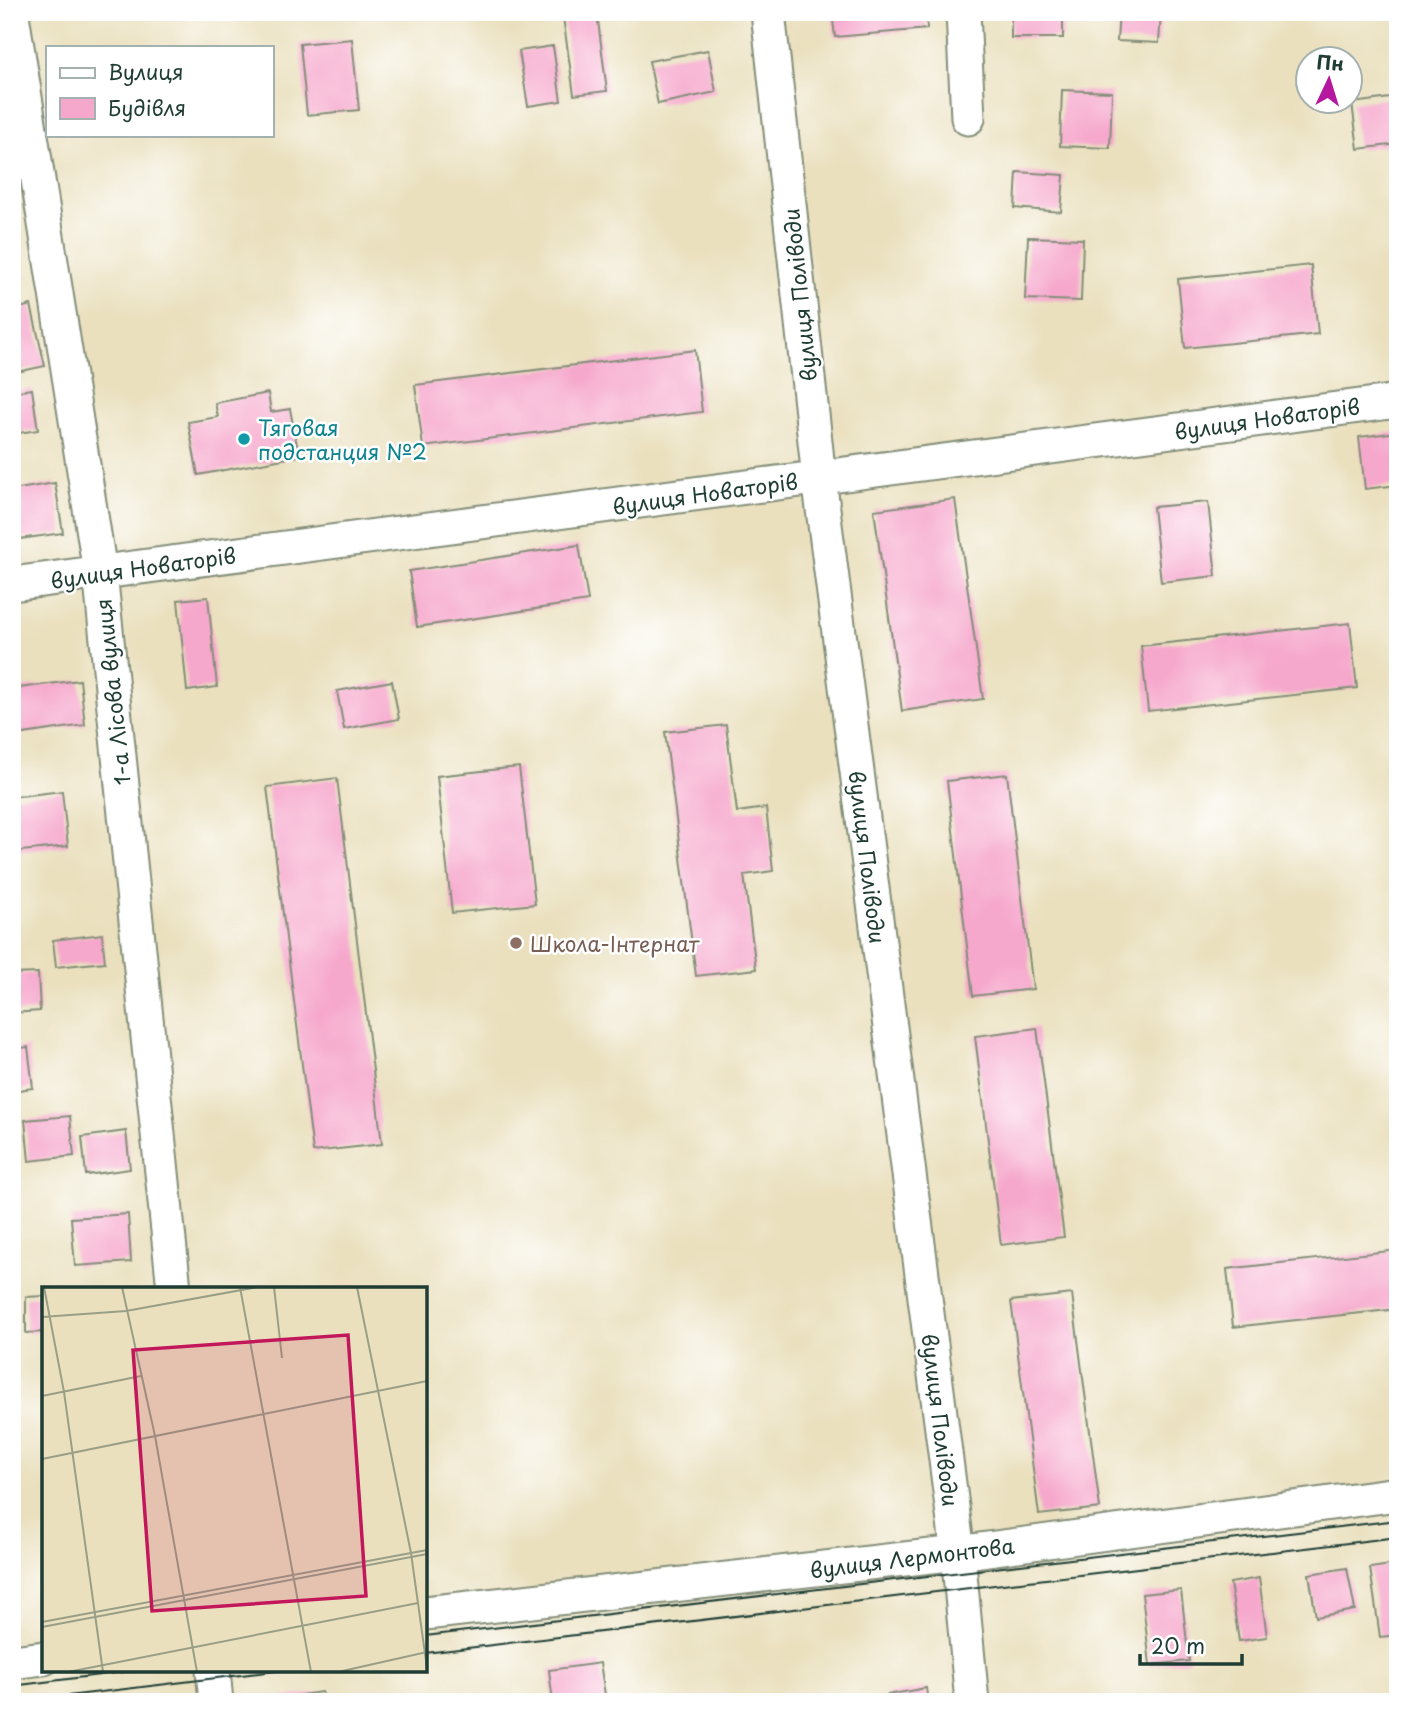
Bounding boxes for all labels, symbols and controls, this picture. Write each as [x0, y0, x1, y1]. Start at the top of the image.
legend [46, 46, 273, 136]
north arrow [1294, 46, 1364, 116]
text: Пн [1316, 47, 1345, 77]
text: Вулиця [108, 55, 184, 87]
text: Будівля [108, 91, 186, 123]
street label: вулиця Поліводи [774, 207, 824, 383]
street label: вулиця Новаторів [1172, 389, 1362, 447]
place label: Тяговая подстанция №2 [258, 411, 427, 467]
marker: Тяговая подстанция №2 [236, 431, 252, 447]
street label: вулиця Новаторів [610, 464, 800, 522]
street label: вулиця Новаторів [48, 538, 238, 596]
street label: 1-а Лісова вулиця [86, 597, 138, 787]
street label: вулиця Поліводи [842, 769, 894, 945]
place label: Школа-Інтернат [530, 927, 700, 959]
marker: Школа-Інтернат [508, 935, 524, 951]
inset map [42, 1287, 427, 1672]
street label: вулиця Поліводи [915, 1332, 967, 1508]
street label: вулиця Лермонтова [808, 1529, 1016, 1585]
scale bar [1140, 1623, 1242, 1667]
text: 20 m [1151, 1629, 1205, 1661]

